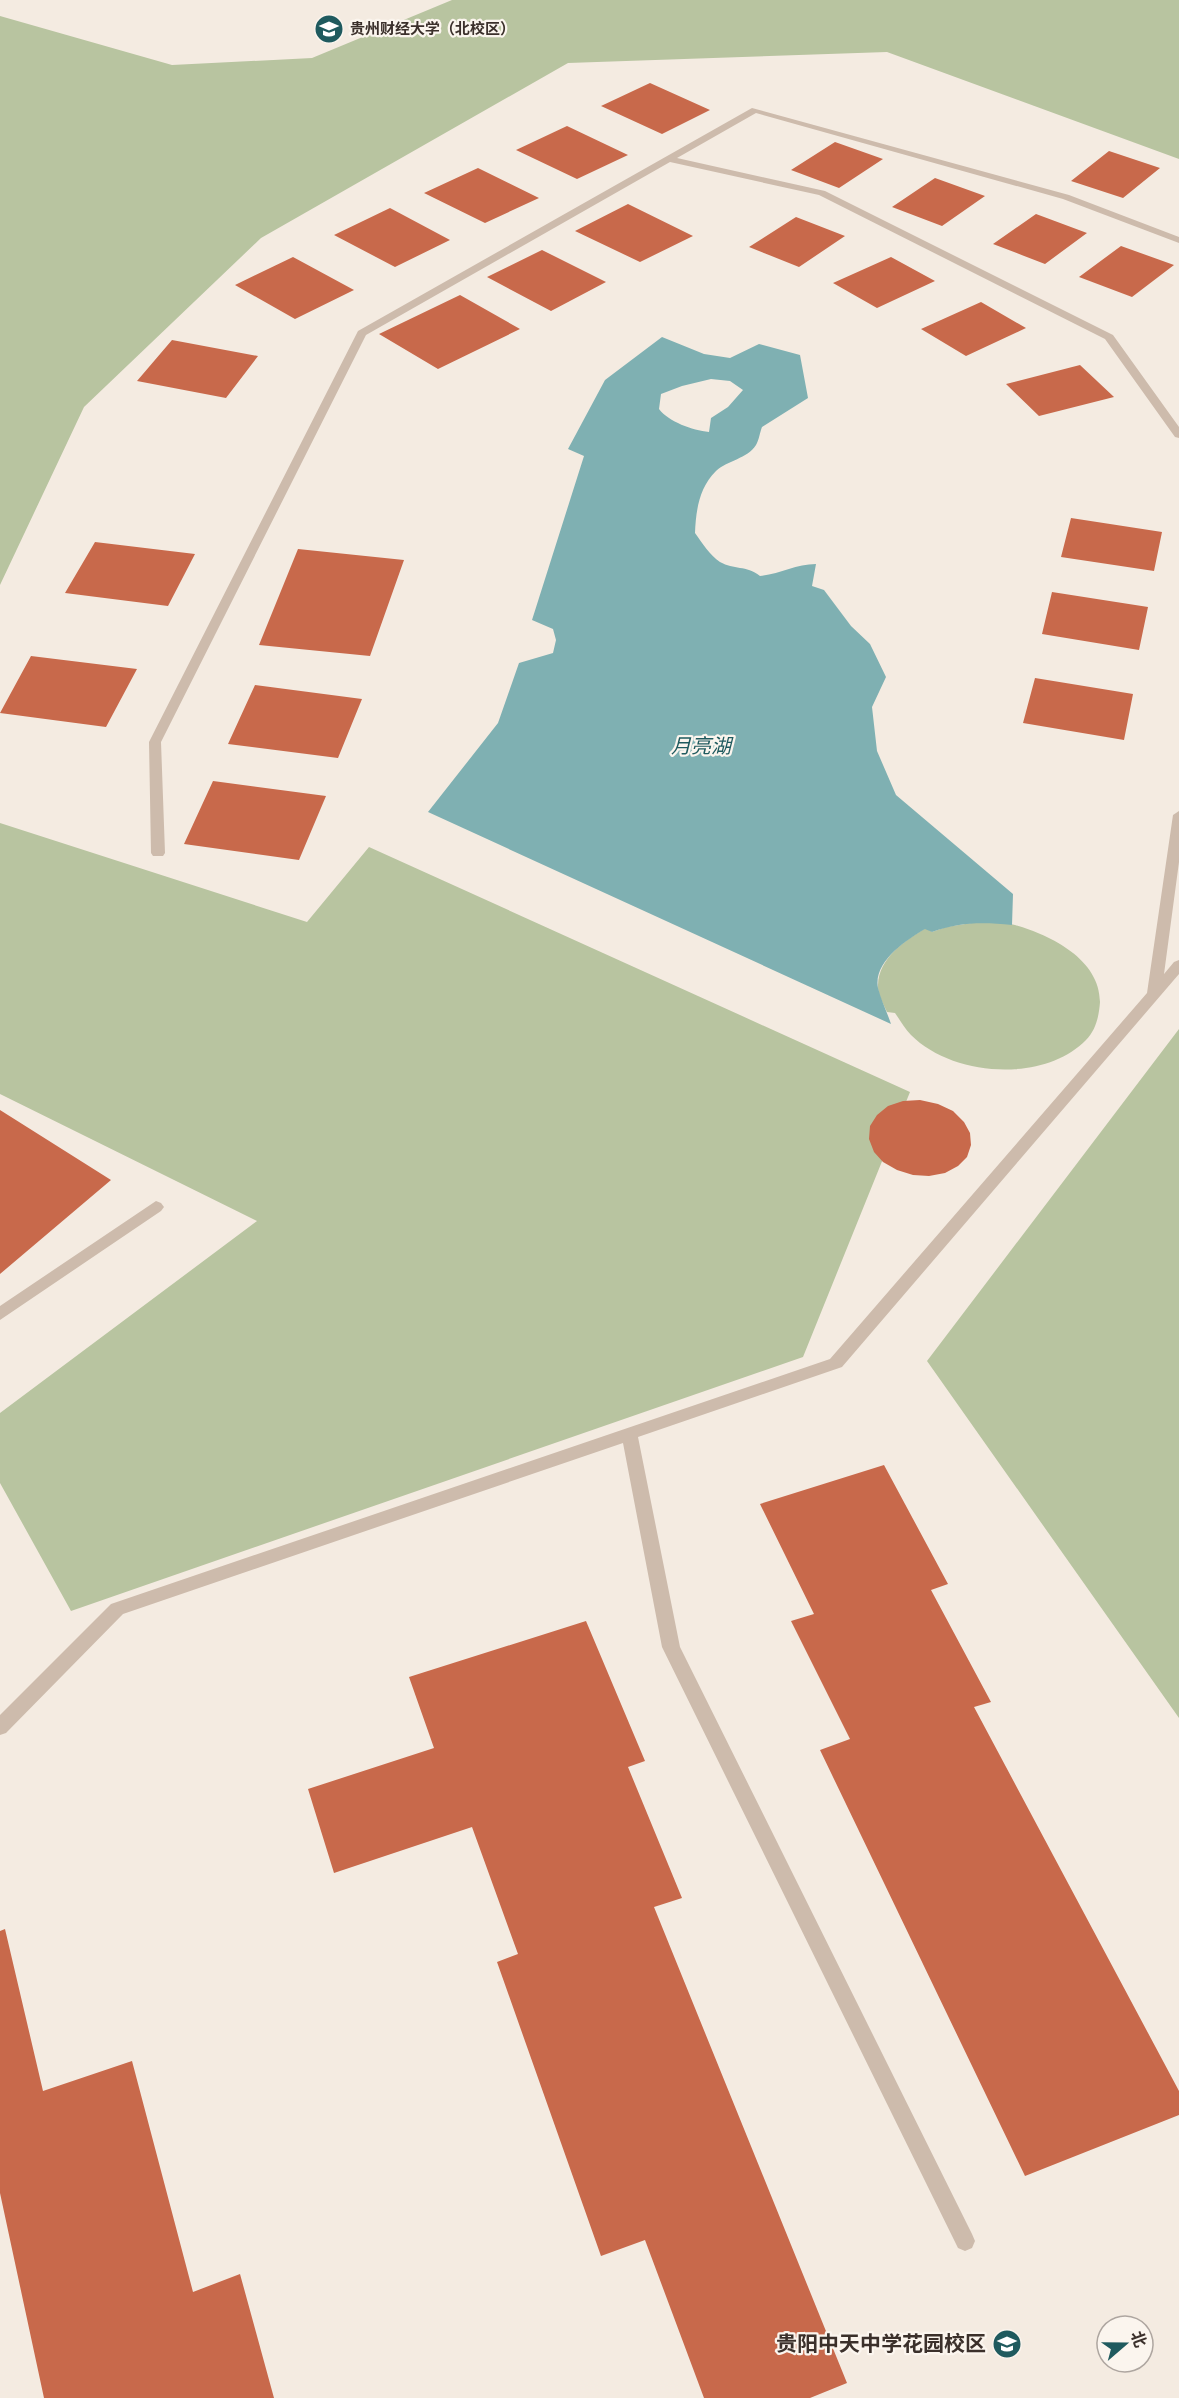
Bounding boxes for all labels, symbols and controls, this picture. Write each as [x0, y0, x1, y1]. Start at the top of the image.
school or university icon: 贵州财经大学（北校区） [313, 13, 345, 45]
place label: 贵州财经大学（北校区） [350, 19, 515, 38]
water label: 月亮湖 [671, 733, 734, 759]
north arrow [1095, 2314, 1155, 2374]
school or university icon: 贵阳中天中学花园校区 [991, 2328, 1023, 2360]
text: 北 [1127, 2328, 1151, 2350]
place label: 贵阳中天中学花园校区 [776, 2330, 986, 2357]

